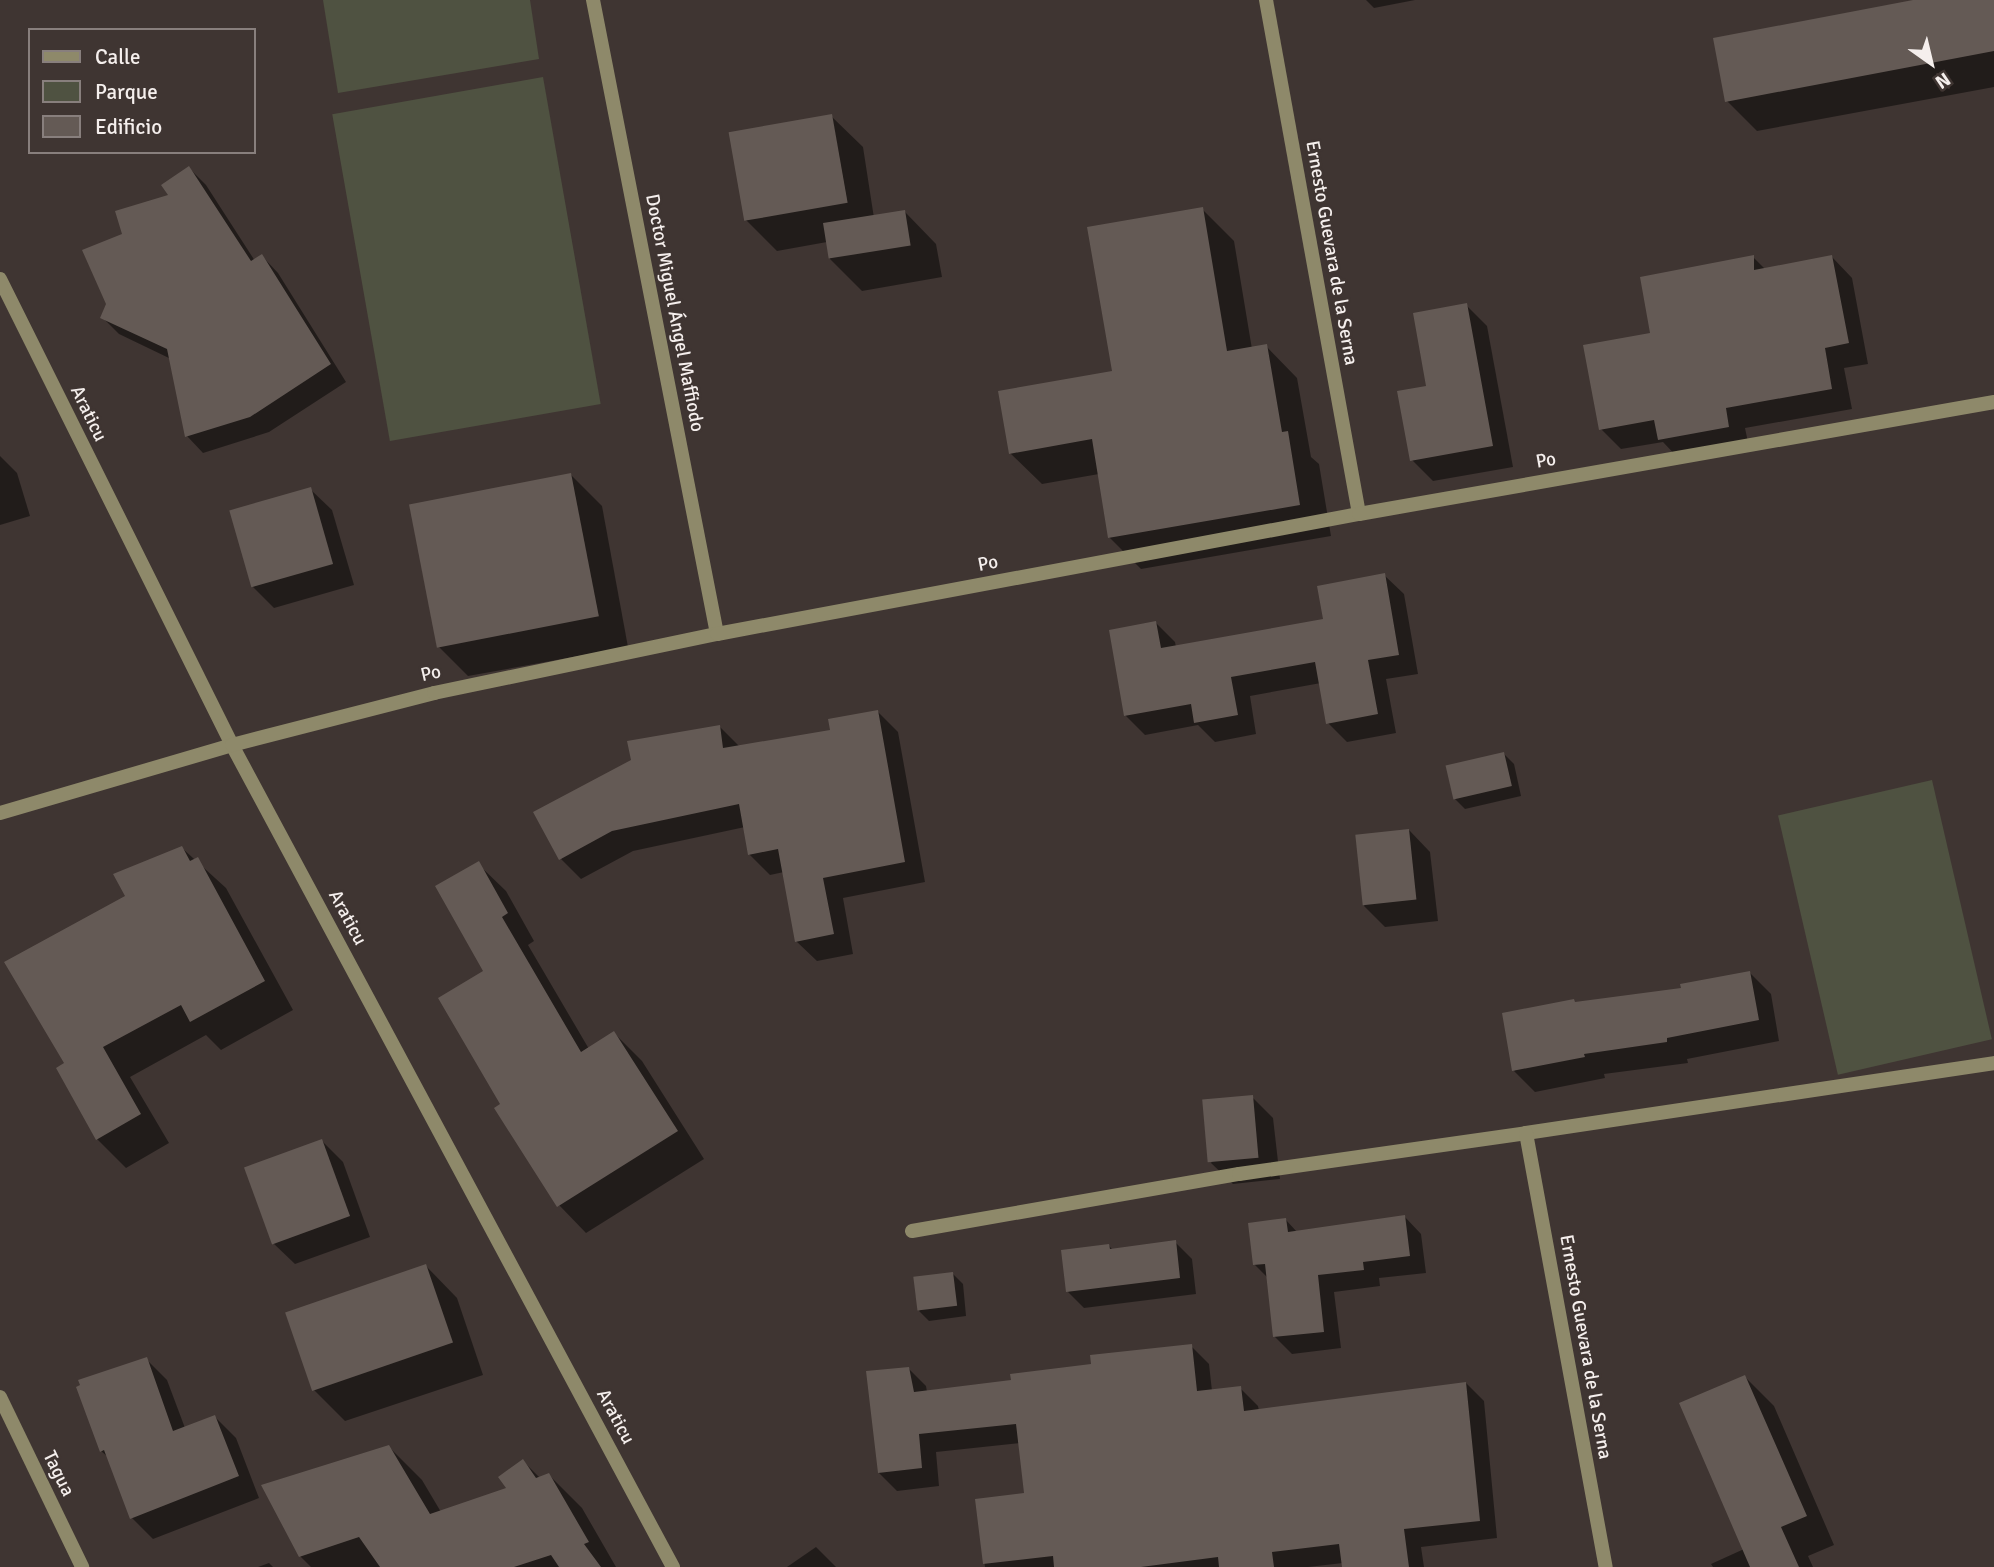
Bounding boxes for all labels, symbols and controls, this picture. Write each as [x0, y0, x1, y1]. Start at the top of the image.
legend [28, 28, 256, 154]
north arrow [1896, 28, 1966, 98]
text: Calle [95, 44, 141, 70]
text: N [1931, 67, 1955, 94]
text: Parque [95, 79, 158, 105]
text: Edificio [95, 114, 162, 140]
street label: Ernesto Guevara de la Serna [1300, 139, 1362, 367]
street label: Doctor Miguel Ángel Maffiodo [640, 192, 708, 434]
street label: Araticu [65, 382, 111, 446]
street label: Po [1534, 448, 1558, 474]
street label: Po [976, 551, 1000, 577]
street label: Po [419, 661, 443, 687]
street label: Araticu [323, 887, 371, 949]
street label: Ernesto Guevara de la Serna [1554, 1233, 1616, 1461]
street label: Araticu [591, 1386, 639, 1448]
street label: Tagua [37, 1448, 79, 1500]

